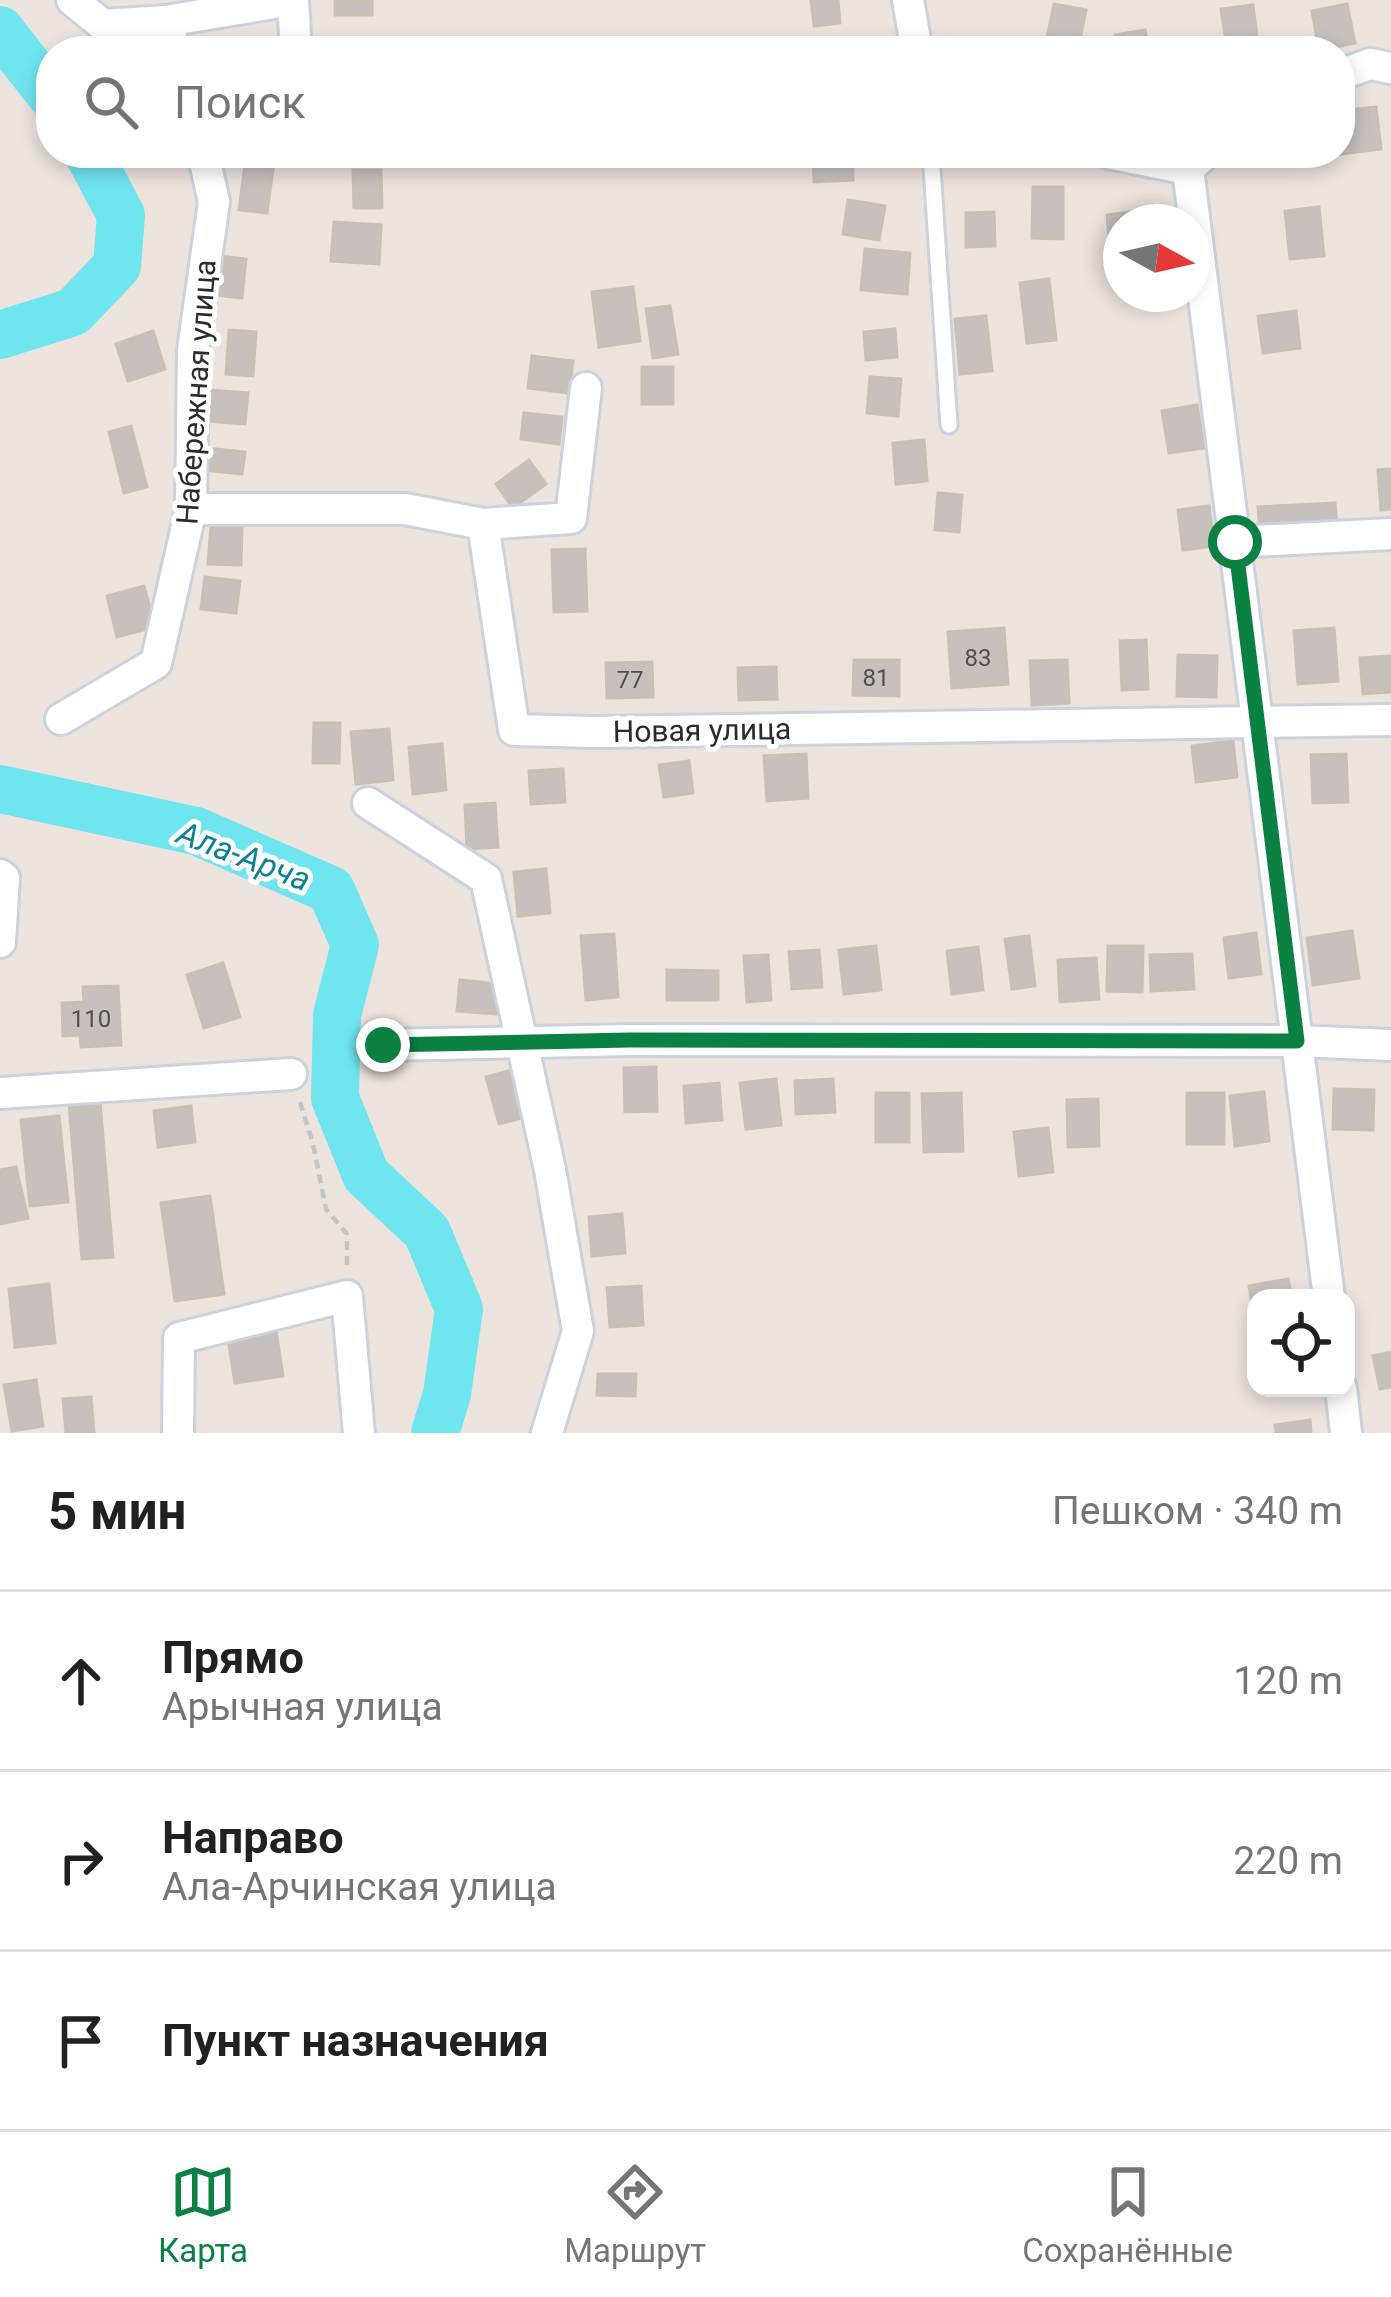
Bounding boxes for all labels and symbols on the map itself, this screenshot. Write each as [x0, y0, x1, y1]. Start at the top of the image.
north arrow [1103, 204, 1211, 312]
street label: Набережная улица [169, 258, 223, 526]
route start [1208, 515, 1262, 569]
house number: 83 [965, 644, 991, 672]
house number: 81 [863, 664, 889, 692]
house number: 77 [617, 666, 643, 694]
street label: Новая улица [613, 711, 791, 749]
water label: Ала-Арча [170, 812, 316, 899]
house number: 110 [71, 1005, 111, 1033]
route end [356, 1018, 410, 1072]

